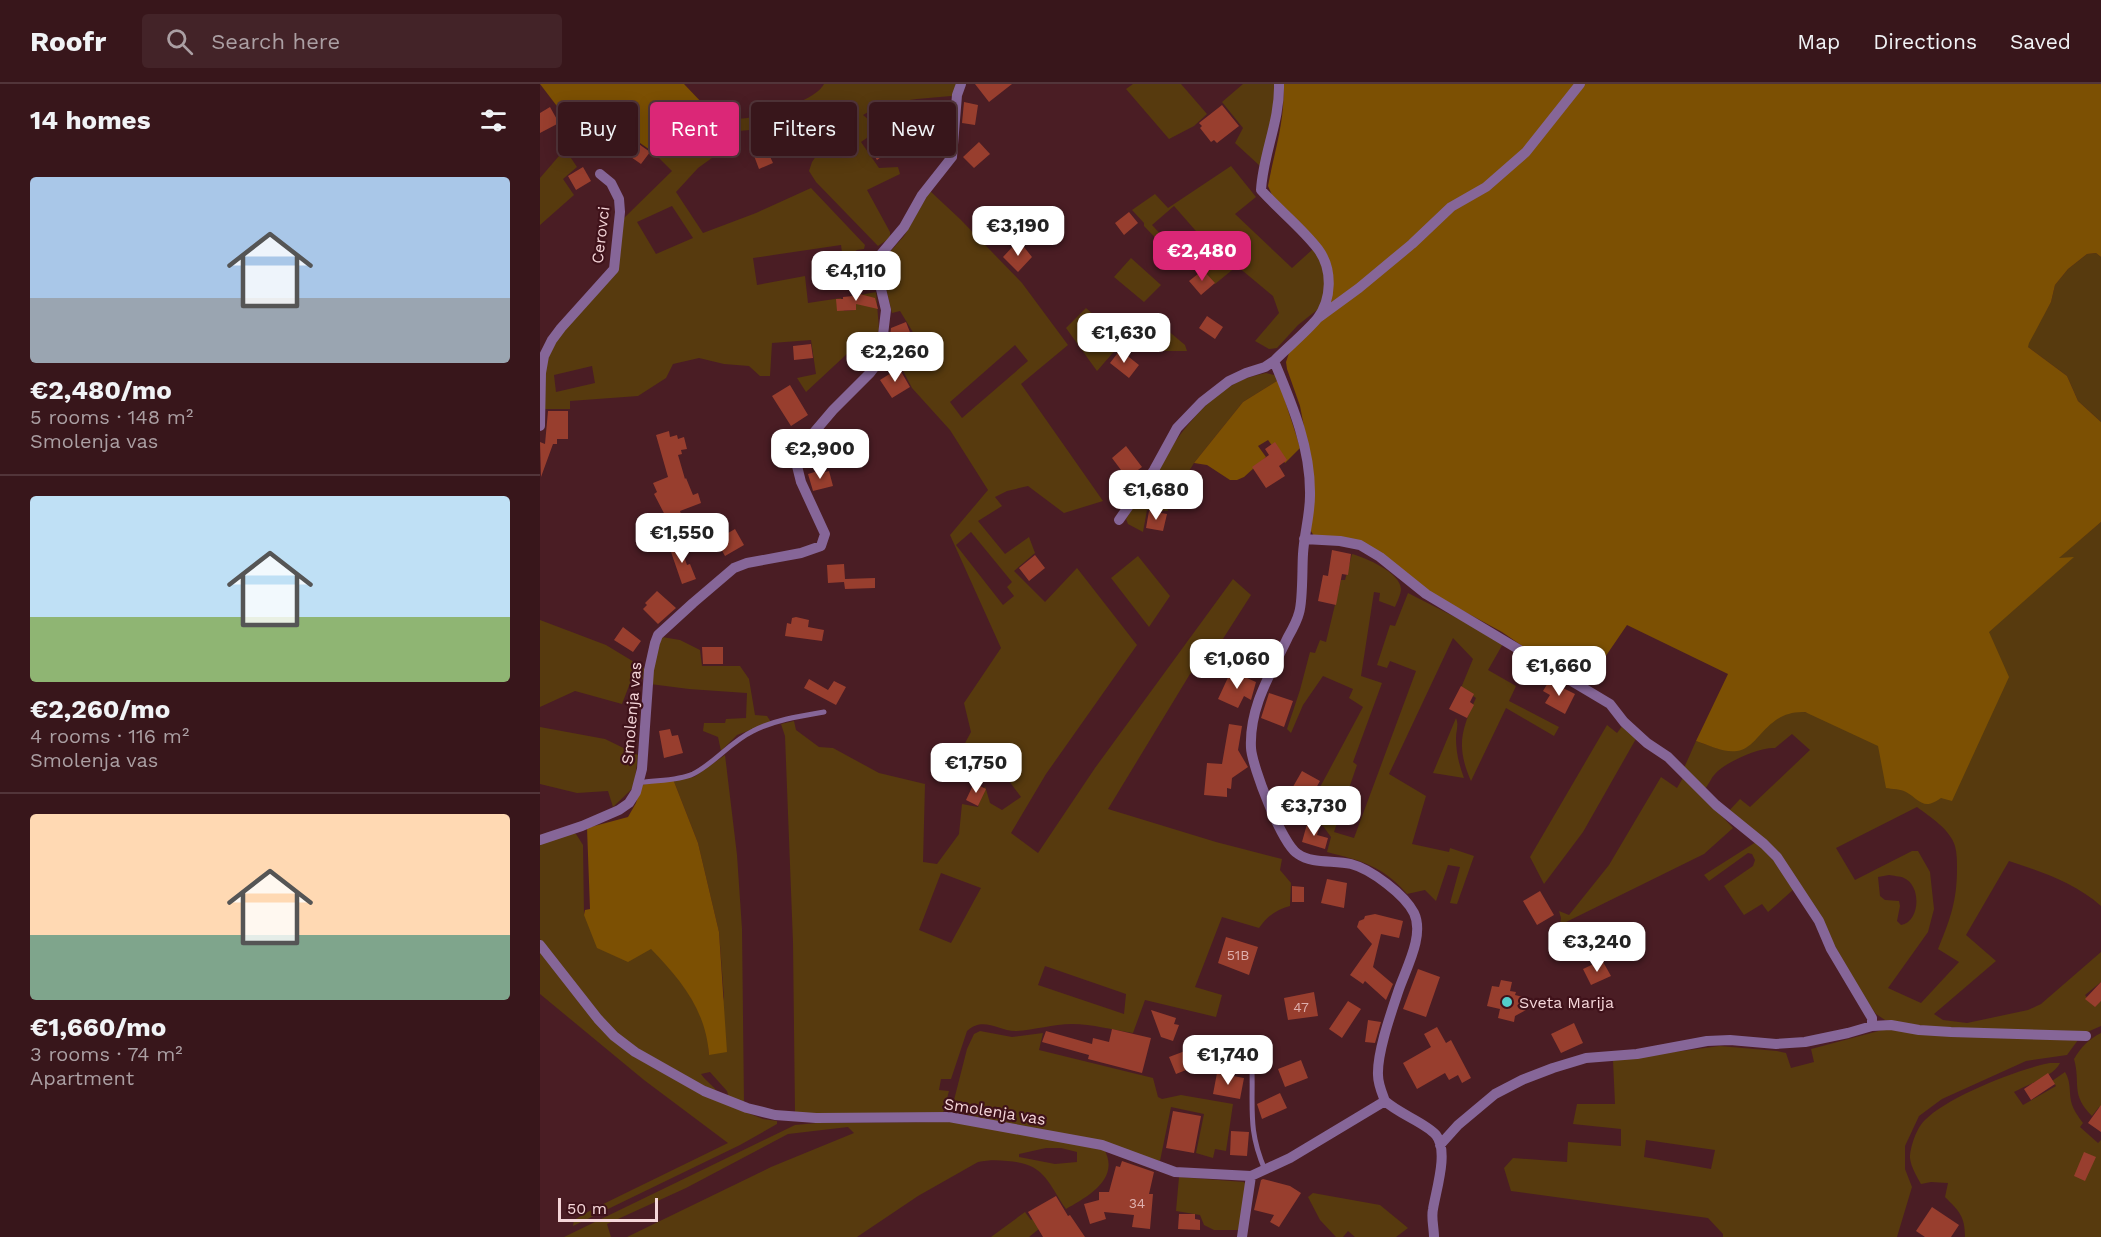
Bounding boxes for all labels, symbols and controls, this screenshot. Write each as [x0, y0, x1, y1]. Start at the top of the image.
search box [142, 14, 562, 68]
text: Roofr [30, 25, 106, 58]
icon: search [163, 25, 196, 58]
text: Search here [211, 29, 340, 54]
text: Map [1797, 29, 1840, 54]
text: Directions [1873, 29, 1977, 54]
text: Saved [2010, 29, 2071, 54]
chip: Buy [558, 102, 638, 156]
chip: Rent [650, 102, 739, 156]
chip: Filters [751, 102, 857, 156]
chip: New [869, 102, 956, 156]
icon: filters [477, 104, 510, 137]
text: 14 homes [30, 105, 151, 135]
street label: Cerovci [588, 205, 613, 265]
pin: €3,190 [969, 206, 1067, 257]
text: €3,190 [986, 213, 1050, 237]
icon: home [216, 216, 324, 324]
pin: €2,480 [1153, 231, 1251, 282]
text: €2,480 [1167, 238, 1237, 262]
pin: €4,110 [807, 251, 905, 302]
text: €4,110 [826, 258, 886, 282]
pin: €1,630 [1075, 313, 1173, 364]
text: €1,630 [1091, 320, 1157, 344]
pin: €2,260 [846, 332, 944, 383]
text: €2,260 [861, 339, 929, 363]
text: €2,480/mo [30, 375, 172, 405]
text: 5 rooms · 148 m² [30, 405, 193, 429]
text: Smolenja vas [30, 429, 158, 453]
pin: €2,900 [771, 429, 869, 480]
text: €2,900 [785, 436, 855, 460]
pin: €1,680 [1107, 470, 1205, 521]
text: €1,680 [1123, 477, 1189, 501]
pin: €1,550 [633, 513, 731, 564]
text: €1,550 [650, 520, 714, 544]
icon: home [216, 535, 324, 643]
pin: €1,060 [1188, 639, 1286, 690]
text: €1,060 [1204, 646, 1270, 670]
pin: €1,660 [1510, 646, 1608, 697]
text: €1,660 [1526, 653, 1592, 677]
street label: Smolenja vas [618, 661, 645, 765]
text: €2,260/mo [30, 694, 170, 724]
text: 4 rooms · 116 m² [30, 724, 189, 748]
pin: €1,750 [927, 743, 1025, 794]
text: Smolenja vas [30, 748, 158, 772]
text: €1,750 [945, 750, 1007, 774]
pin: €3,730 [1265, 786, 1363, 837]
text: €3,730 [1281, 793, 1347, 817]
icon: home [216, 853, 324, 961]
pin: €3,240 [1548, 922, 1646, 973]
text: €3,240 [1562, 929, 1632, 953]
house number: 51B [1227, 947, 1249, 963]
place label: Sveta Marija [1519, 993, 1614, 1012]
marker: Sveta Marija [1500, 995, 1514, 1009]
house number: 47 [1293, 999, 1309, 1015]
text: €1,660/mo [30, 1012, 166, 1042]
pin: €1,740 [1179, 1035, 1277, 1086]
text: 3 rooms · 74 m² [30, 1042, 183, 1066]
text: €1,740 [1197, 1042, 1259, 1066]
text: Apartment [30, 1066, 134, 1090]
street label: Smolenja vas [943, 1094, 1047, 1129]
scale bar [558, 1195, 658, 1222]
house number: 34 [1129, 1195, 1145, 1211]
text: 50 m [567, 1199, 607, 1218]

